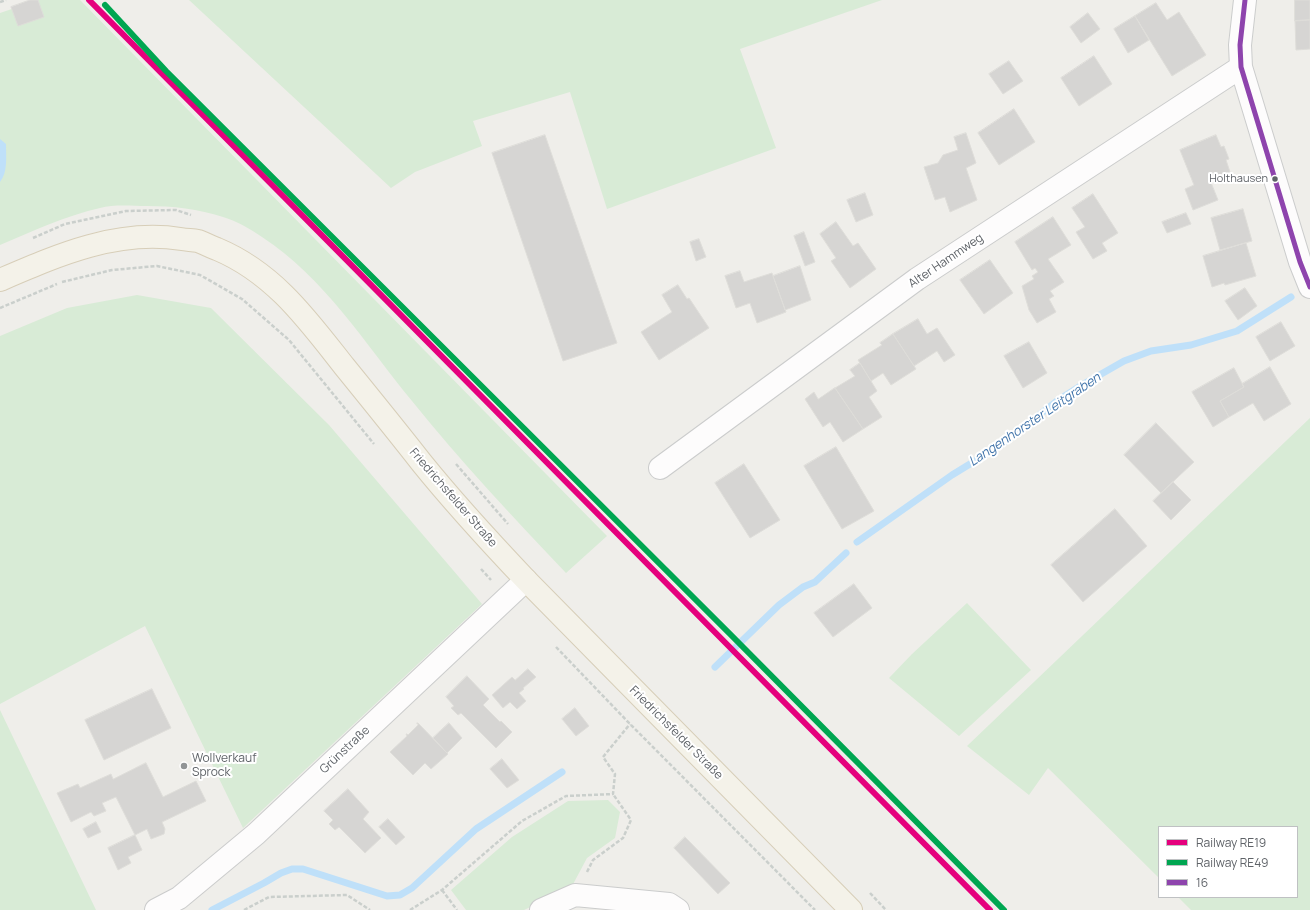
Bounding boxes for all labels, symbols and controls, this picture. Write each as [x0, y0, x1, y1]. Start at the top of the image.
place label: Holthausen [1209, 172, 1268, 186]
marker: Holthausen [1270, 174, 1280, 184]
street label: Alter Hammweg [906, 231, 986, 291]
water label: Langenhorster Leitgraben [966, 370, 1104, 470]
street label: Friedrichsfelder Straße [406, 446, 500, 550]
street label: Friedrichsfelder Straße [626, 683, 726, 783]
street label: Grünstraße [317, 723, 373, 777]
place label: Wollverkauf Sprock [192, 752, 256, 780]
marker: Wollverkauf Sprock [179, 761, 189, 771]
legend [1158, 826, 1298, 898]
text: Railway RE19 [1196, 834, 1266, 851]
text: Railway RE49 [1196, 854, 1269, 871]
text: 16 [1196, 874, 1208, 891]

